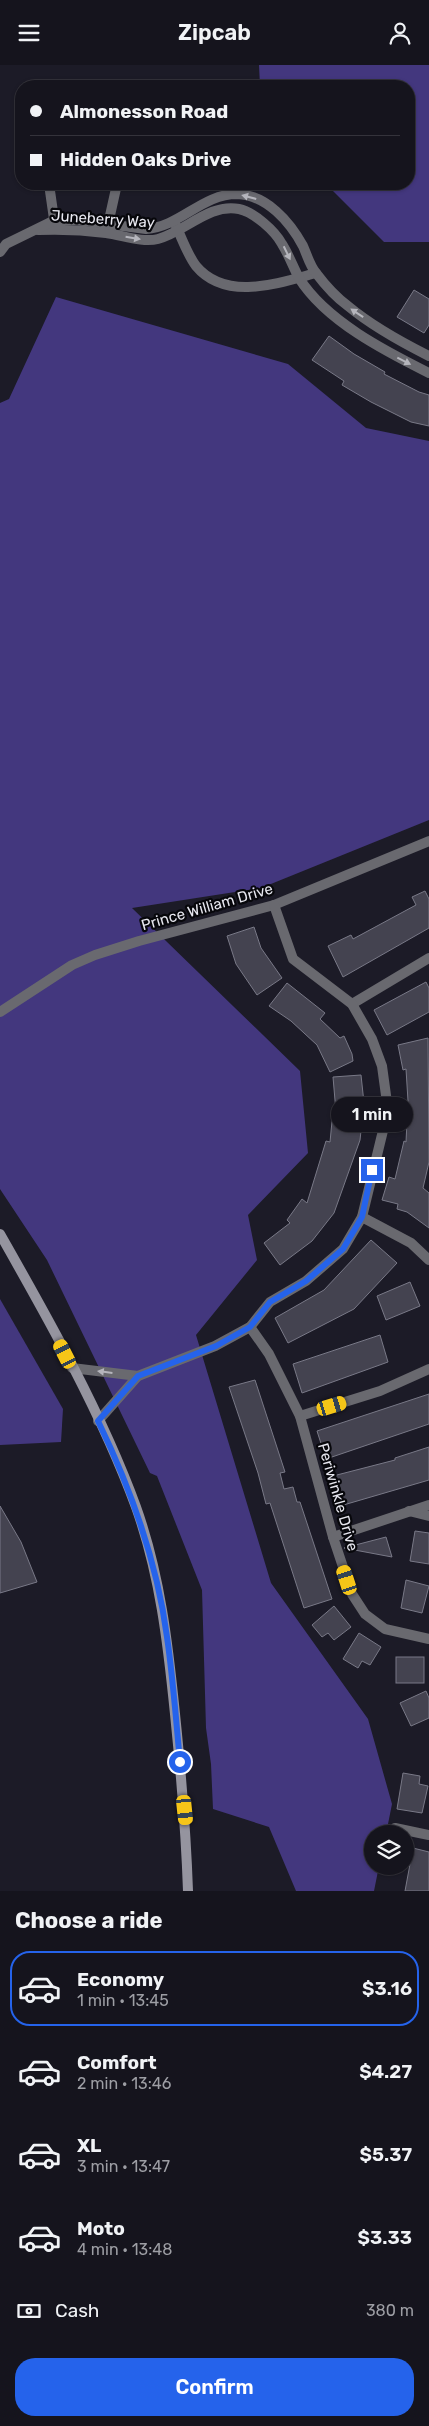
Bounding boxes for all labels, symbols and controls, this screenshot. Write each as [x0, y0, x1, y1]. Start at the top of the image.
icon: menu [15, 19, 43, 47]
text: Zipcab [178, 19, 251, 46]
icon: person [386, 19, 414, 47]
text: Almonesson Road [60, 100, 228, 123]
text: Hidden Oaks Drive [60, 148, 231, 171]
one-way arrow [242, 193, 257, 201]
street label: Juneberry Way [50, 206, 156, 232]
one-way arrow [125, 234, 141, 242]
one-way arrow [283, 246, 291, 260]
one-way arrow [351, 308, 364, 318]
one-way arrow [397, 357, 411, 365]
street label: Prince William Drive [139, 880, 275, 934]
callout: 1 min [331, 1097, 413, 1133]
text: 1 min [352, 1105, 392, 1124]
route end [361, 1159, 383, 1181]
car [51, 1337, 78, 1371]
one-way arrow [97, 1368, 113, 1376]
car [315, 1394, 348, 1418]
street label: Periwinkle Drive [314, 1441, 362, 1553]
car [335, 1563, 358, 1597]
route start [169, 1751, 191, 1773]
car [175, 1794, 194, 1826]
map controls [364, 1825, 414, 1875]
button: layers [364, 1825, 414, 1875]
text: Choose a ride [15, 1907, 162, 1934]
icon: car [17, 1966, 62, 2011]
text: Economy [77, 1968, 164, 1991]
text: $3.16 [362, 1977, 412, 2000]
text: 1 min · 13:45 [77, 1991, 169, 2010]
icon: car [17, 2049, 62, 2094]
text: Comfort [77, 2051, 157, 2074]
text: $4.27 [359, 2060, 412, 2083]
text: 2 min · 13:46 [77, 2074, 171, 2093]
icon: car [17, 2132, 62, 2177]
text: XL [77, 2134, 101, 2157]
text: $5.37 [360, 2143, 412, 2166]
text: 3 min · 13:47 [77, 2157, 170, 2176]
icon: car [17, 2215, 62, 2260]
text: Moto [77, 2217, 125, 2240]
text: $3.33 [358, 2226, 412, 2249]
text: 4 min · 13:48 [77, 2240, 172, 2259]
icon: cash [15, 2297, 43, 2325]
text: Cash [55, 2299, 99, 2322]
text: 380 m [366, 2301, 414, 2320]
button: Confirm [15, 2358, 414, 2416]

